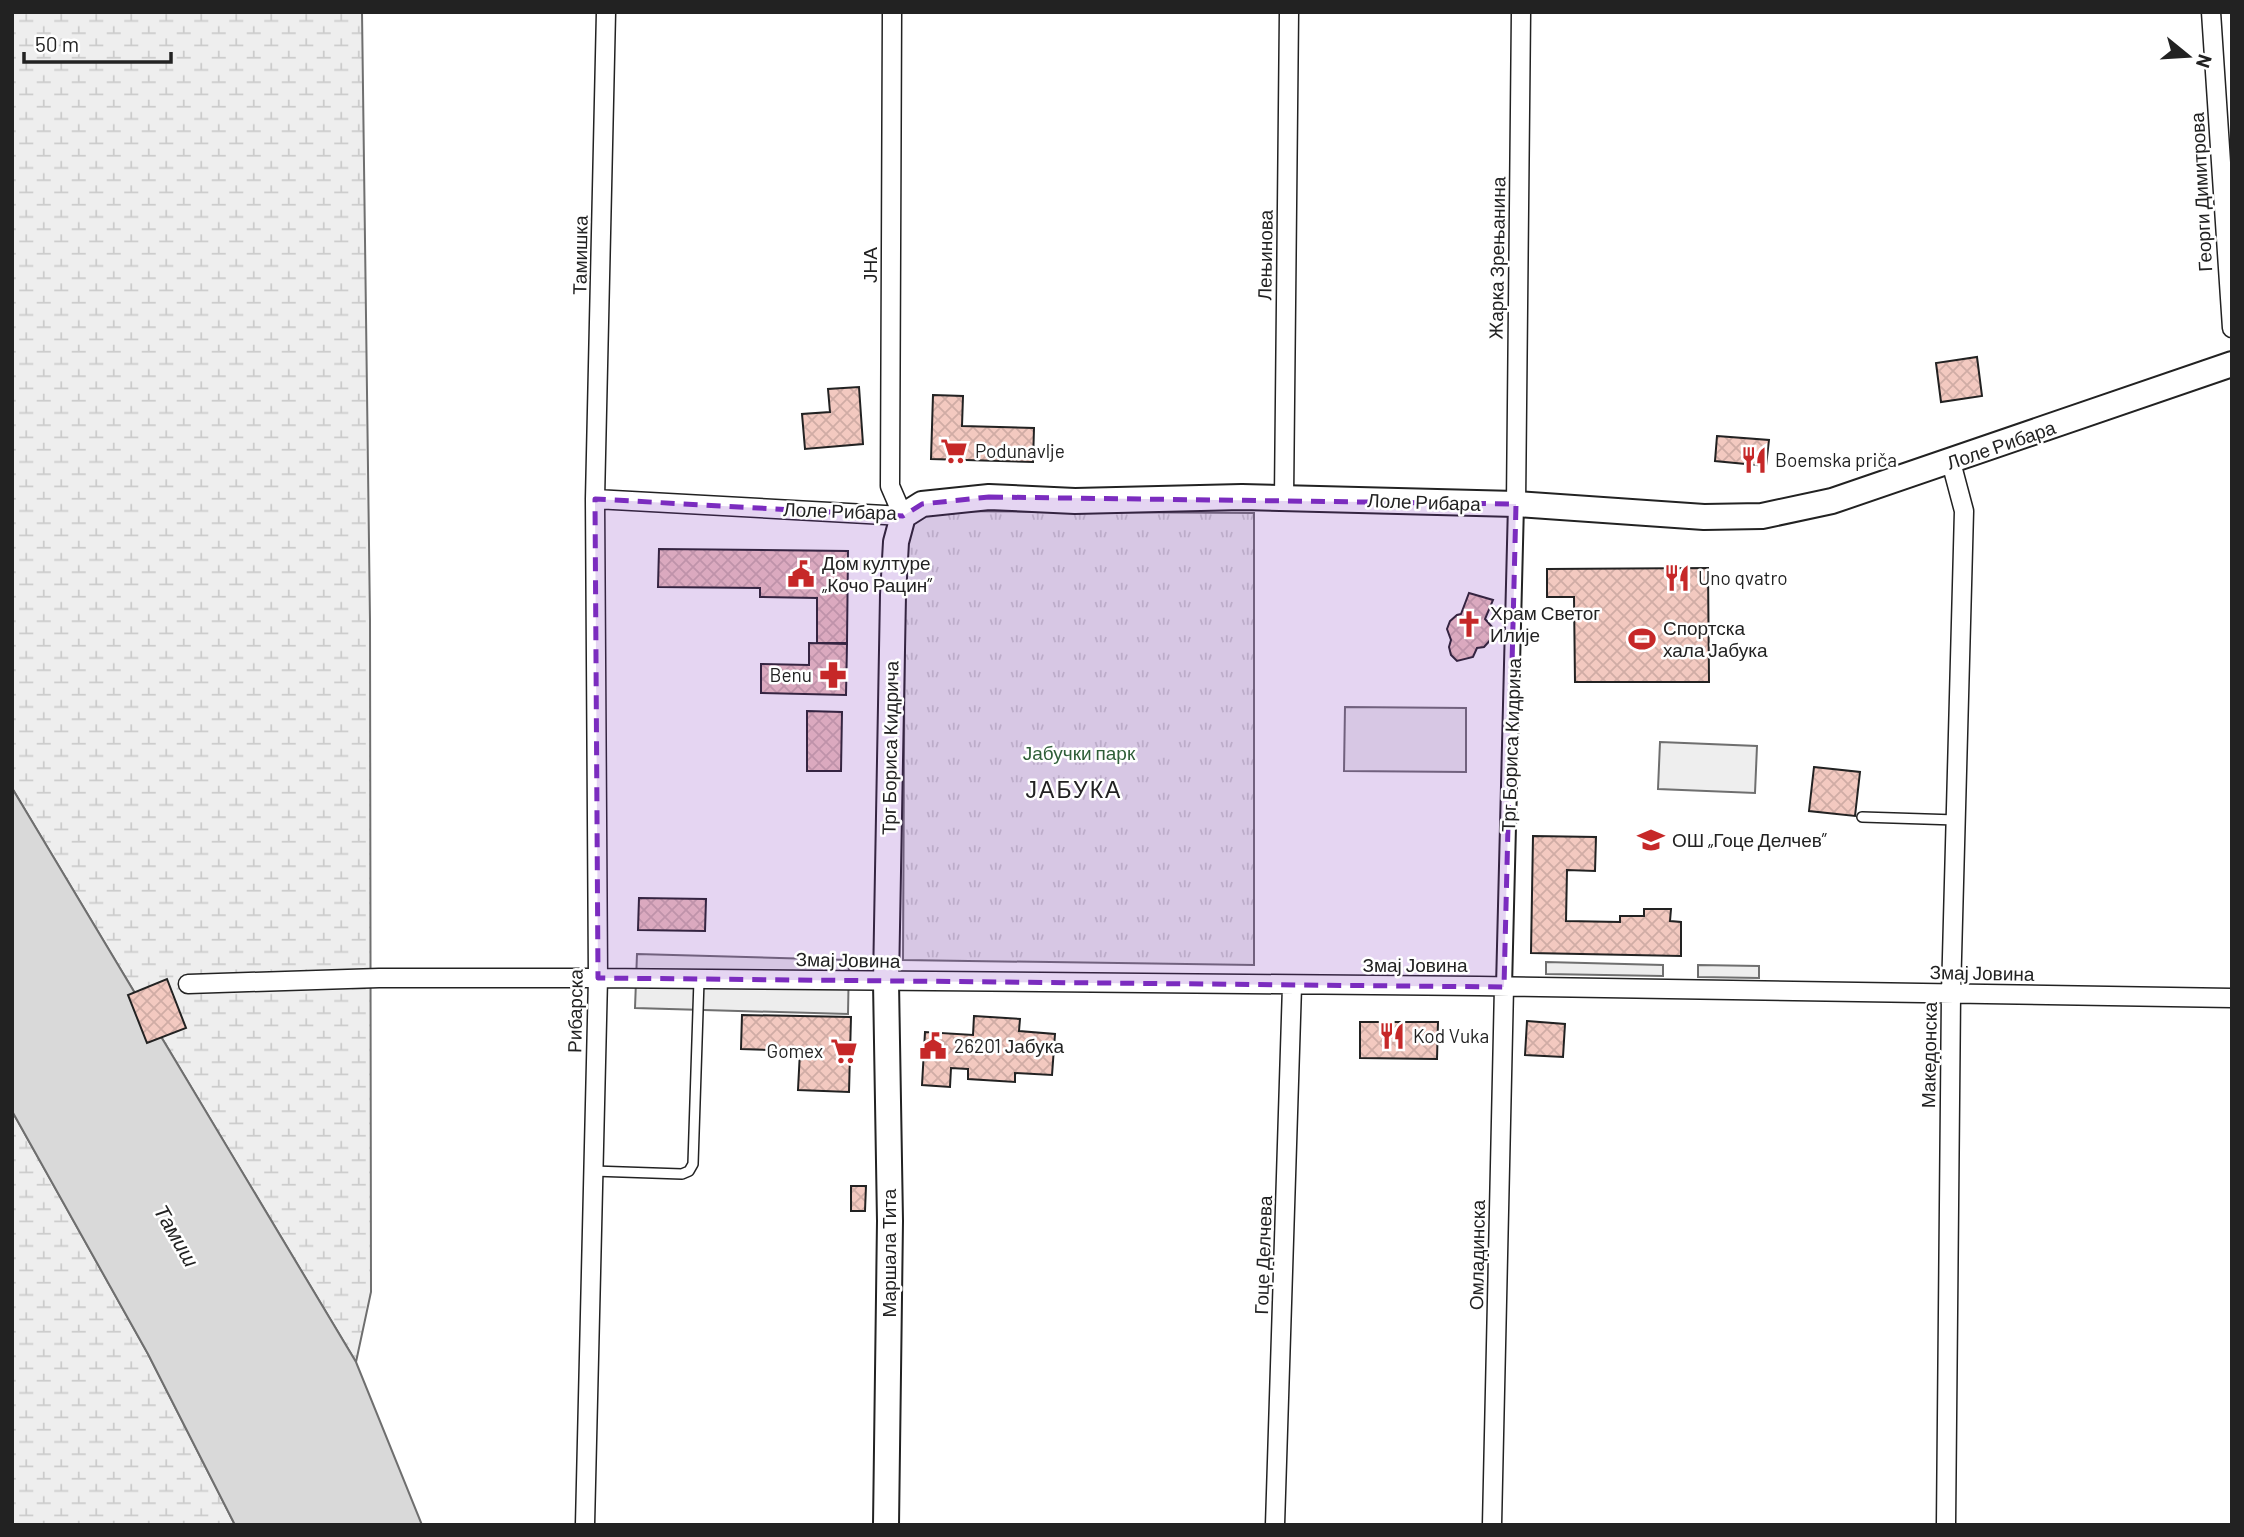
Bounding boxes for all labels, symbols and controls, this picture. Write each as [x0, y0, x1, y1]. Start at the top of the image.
scale bar [24, 21, 172, 65]
north arrow [2153, 21, 2223, 91]
text: 50 m [35, 31, 79, 56]
text: N [2192, 52, 2218, 71]
street label: Георги Димитрова [2185, 111, 2216, 272]
street label: Жарка Зрењанина [1484, 176, 1509, 340]
street label: Лењинова [1252, 209, 1277, 300]
street label: Тамишка [567, 215, 592, 295]
street label: ЈНА [858, 247, 881, 283]
street label: Лоле Рибара [1943, 415, 2059, 474]
supermarket icon: Podunavlje [939, 436, 969, 466]
place label: Podunavlje [975, 439, 1065, 462]
restaurant icon: Boemska priča [1739, 445, 1769, 475]
place label: Boemska priča [1775, 448, 1897, 471]
street label: Лоле Рибара [1367, 488, 1482, 515]
street label: Лоле Рибара [783, 497, 898, 524]
place label: Дом културе „Кочо Рацин” [822, 551, 933, 596]
public building icon: Дом културе „Кочо Рацин” [786, 559, 816, 589]
restaurant icon: Uno qvatro [1662, 563, 1692, 593]
place label: Uno qvatro [1698, 566, 1788, 589]
place label: Храм Светог Илије [1490, 601, 1600, 646]
church icon: Храм Светог Илије [1454, 609, 1484, 639]
place label: Спортска хала Јабука [1663, 616, 1768, 661]
sports icon: Спортска хала Јабука [1627, 624, 1657, 654]
street label: Трг Бориса Кидрича [1496, 657, 1525, 833]
pharmacy icon: Benu [818, 660, 848, 690]
street label: Трг Бориса Кидрича [876, 660, 903, 835]
place label: Benu [770, 663, 812, 686]
park label: Јабучки парк [1023, 741, 1136, 764]
district label: ЈАБУКА [1026, 775, 1122, 803]
school or university icon: ОШ „Гоце Делчев” [1636, 825, 1666, 855]
place label: ОШ „Гоце Делчев” [1672, 828, 1828, 851]
street label: Змај Јовина [795, 947, 901, 972]
street label: Змај Јовина [1363, 953, 1468, 976]
street label: Змај Јовина [1929, 960, 2035, 985]
street label: Рибарска [562, 969, 587, 1053]
street label: Македонска [1916, 1001, 1941, 1108]
restaurant icon: Kod Vuka [1377, 1021, 1407, 1051]
place label: Kod Vuka [1413, 1024, 1489, 1047]
public building icon: 26201 Јабука [918, 1031, 948, 1061]
place label: 26201 Јабука [954, 1034, 1065, 1057]
supermarket icon: Gomex [829, 1036, 859, 1066]
place label: Gomex [767, 1039, 823, 1062]
street label: Маршала Тита [877, 1188, 900, 1317]
street label: Гоце Делчева [1249, 1195, 1276, 1315]
street label: Омладинска [1464, 1199, 1489, 1310]
water label: Тамиш [150, 1200, 205, 1271]

